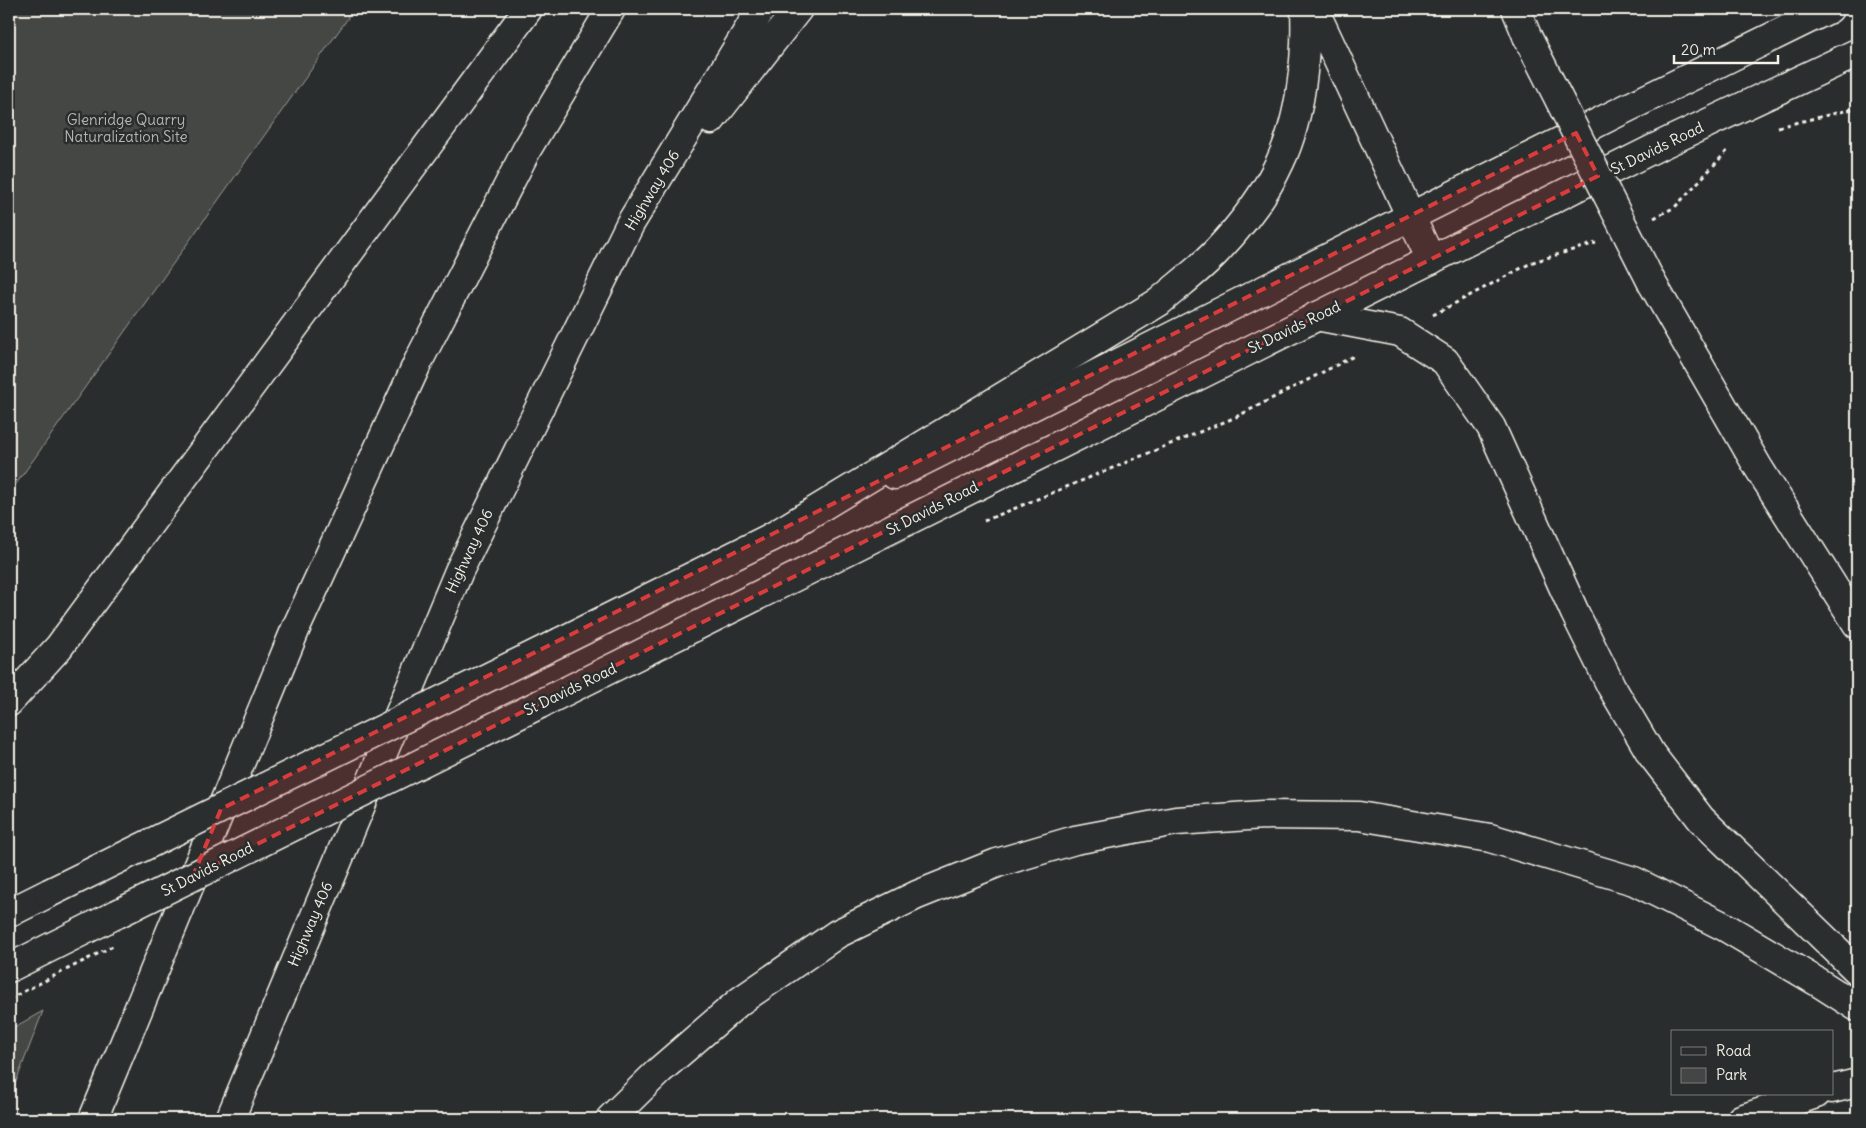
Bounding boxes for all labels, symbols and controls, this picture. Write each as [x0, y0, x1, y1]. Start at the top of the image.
scale bar [1674, 32, 1777, 64]
text: 20 m [1681, 40, 1716, 59]
park label: Glenridge Quarry Naturalization Site [64, 110, 188, 146]
street label: St Davids Road [1607, 117, 1707, 179]
street label: Highway 406 [621, 146, 683, 234]
street label: St Davids Road [1244, 296, 1344, 358]
street label: St Davids Road [883, 477, 981, 539]
street label: Highway 406 [441, 506, 497, 596]
street label: St Davids Road [520, 658, 620, 720]
street label: St Davids Road [158, 838, 256, 900]
street label: Highway 406 [284, 879, 336, 969]
legend [1671, 1030, 1834, 1096]
text: Road [1716, 1041, 1751, 1060]
text: Park [1716, 1065, 1747, 1084]

